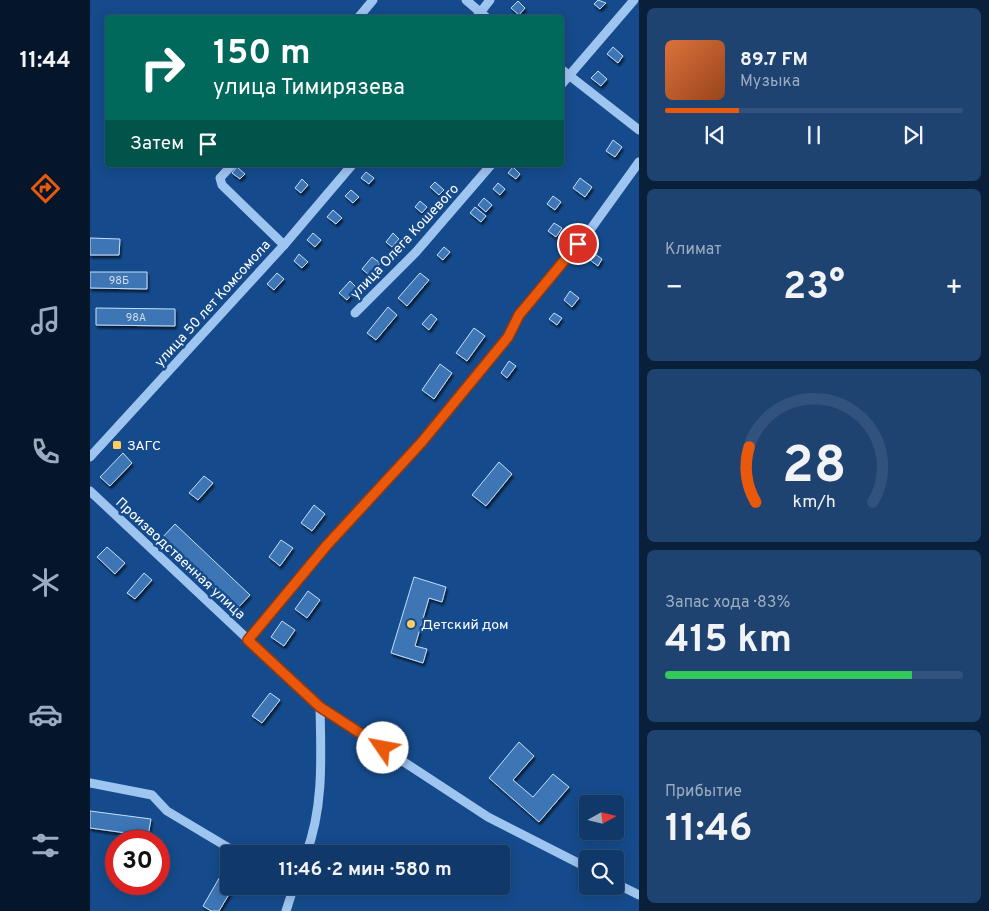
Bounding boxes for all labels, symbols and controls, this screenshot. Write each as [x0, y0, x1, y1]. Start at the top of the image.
text: 150 m [213, 32, 311, 76]
icon: right [130, 35, 195, 100]
text: 11:44 [19, 48, 71, 75]
text: 89.7 FM [740, 48, 808, 72]
text: Музыка [740, 72, 800, 92]
text: улица Тимирязева [213, 75, 405, 102]
icon: previous [701, 121, 729, 149]
icon: pause [800, 121, 828, 149]
icon: next [899, 121, 927, 149]
icon: arrive [194, 130, 222, 158]
text: Затем [130, 132, 184, 156]
icon: directions [28, 171, 63, 206]
street label: улица Олега Кошевого [347, 181, 463, 303]
pin [557, 223, 599, 265]
icon: arrive [564, 230, 592, 258]
street label: улица 50 лет Комсомола [152, 237, 275, 371]
text: Климат [665, 240, 722, 260]
text: 23° [783, 264, 845, 313]
text: − [665, 271, 683, 307]
text: + [945, 271, 963, 307]
house number: 98Б [109, 274, 129, 288]
icon: music [28, 303, 63, 338]
house number: 98А [126, 311, 146, 325]
icon: phone [28, 434, 63, 469]
text: 28 [782, 435, 846, 501]
place label: ЗАГС [127, 438, 161, 455]
marker: ЗАГС [111, 439, 123, 451]
text: km/h [792, 491, 836, 514]
street label: Производственная улица [112, 495, 248, 624]
icon: climate [28, 565, 63, 600]
text: Запас хода · 83% [665, 593, 790, 613]
place label: Детский дом [421, 617, 509, 634]
text: 415 km [665, 617, 792, 666]
marker: Детский дом [405, 618, 417, 630]
icon: car [28, 697, 63, 732]
position arrow [356, 721, 408, 773]
text: Прибытие [665, 782, 742, 802]
north arrow [579, 795, 624, 840]
map controls [579, 795, 624, 895]
text: 11:46 [665, 806, 752, 855]
icon: filters [28, 828, 63, 863]
speed limit sign: 30 [105, 830, 170, 895]
button: search [579, 850, 624, 895]
text: 11:46 · 2 мин · 580 m [278, 858, 452, 882]

